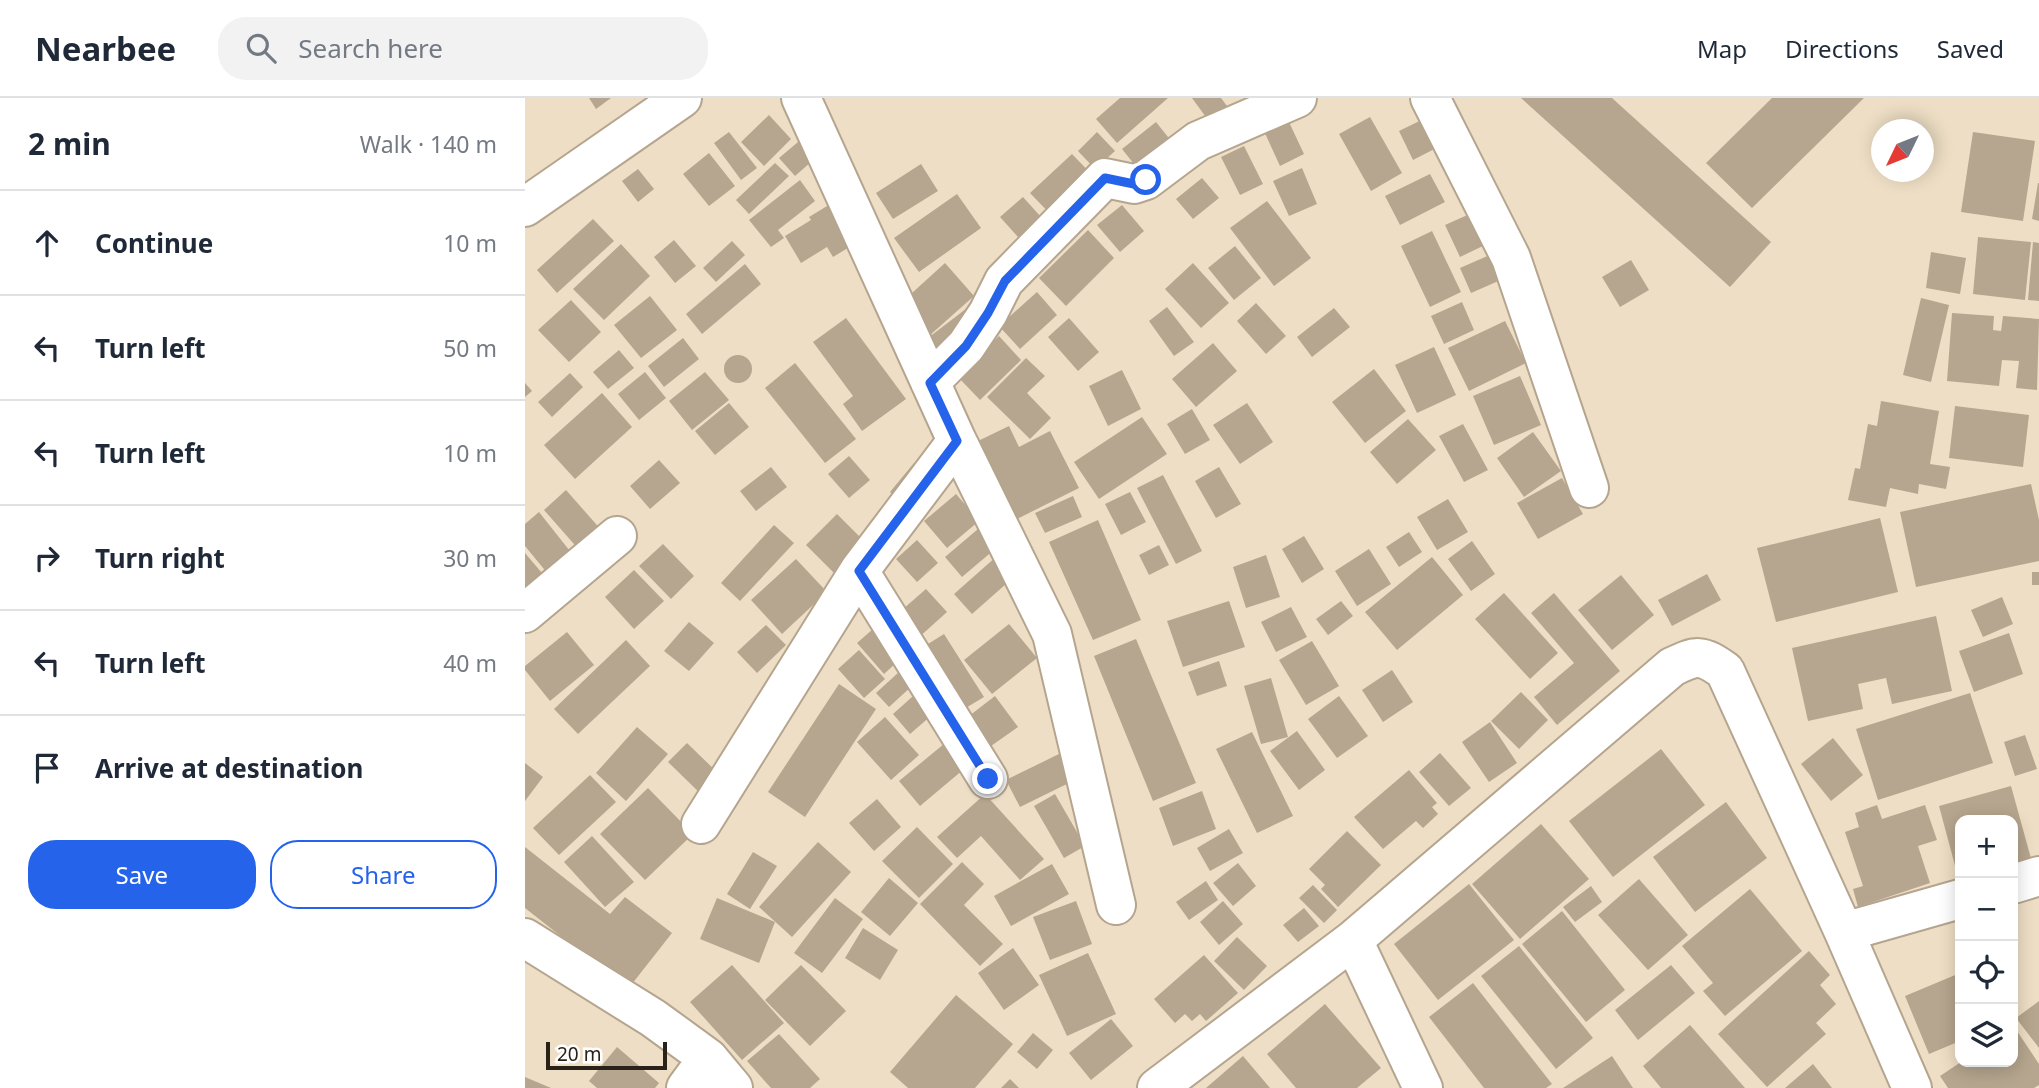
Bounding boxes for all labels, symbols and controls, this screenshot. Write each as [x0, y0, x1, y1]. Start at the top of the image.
search box [218, 17, 708, 80]
text: Nearbee [35, 26, 176, 71]
icon: search [242, 29, 280, 67]
text: Search here [298, 30, 443, 66]
text: Map [1697, 32, 1747, 65]
text: Directions [1785, 32, 1899, 65]
text: Saved [1937, 32, 2004, 65]
north arrow [1871, 119, 1934, 182]
text: 2 min [28, 123, 111, 164]
text: Walk · 140 m [360, 128, 497, 160]
route start [1130, 164, 1161, 195]
icon: ahead [28, 224, 66, 262]
text: Continue [95, 225, 213, 261]
text: 10 m [443, 227, 497, 259]
icon: left [28, 329, 66, 367]
text: Turn left [95, 330, 206, 366]
text: 50 m [443, 332, 497, 364]
icon: left [28, 434, 66, 472]
text: Turn left [95, 435, 206, 471]
text: 10 m [443, 437, 497, 469]
icon: right [28, 539, 66, 577]
text: Turn right [95, 540, 225, 576]
text: 30 m [443, 542, 497, 574]
icon: left [28, 644, 66, 682]
text: Turn left [95, 645, 206, 681]
text: 40 m [443, 647, 497, 679]
icon: arrive [28, 749, 66, 787]
text: Arrive at destination [95, 750, 364, 786]
route end [972, 763, 1003, 794]
map controls [1955, 815, 2018, 1067]
button: + [1955, 815, 2018, 878]
button: Save [28, 840, 256, 909]
button: Share [270, 840, 497, 909]
button: − [1955, 878, 2018, 941]
button: locate [1955, 941, 2018, 1004]
button: layers [1955, 1004, 2018, 1067]
scale bar [546, 1039, 667, 1071]
text: 20 m [557, 1041, 601, 1067]

